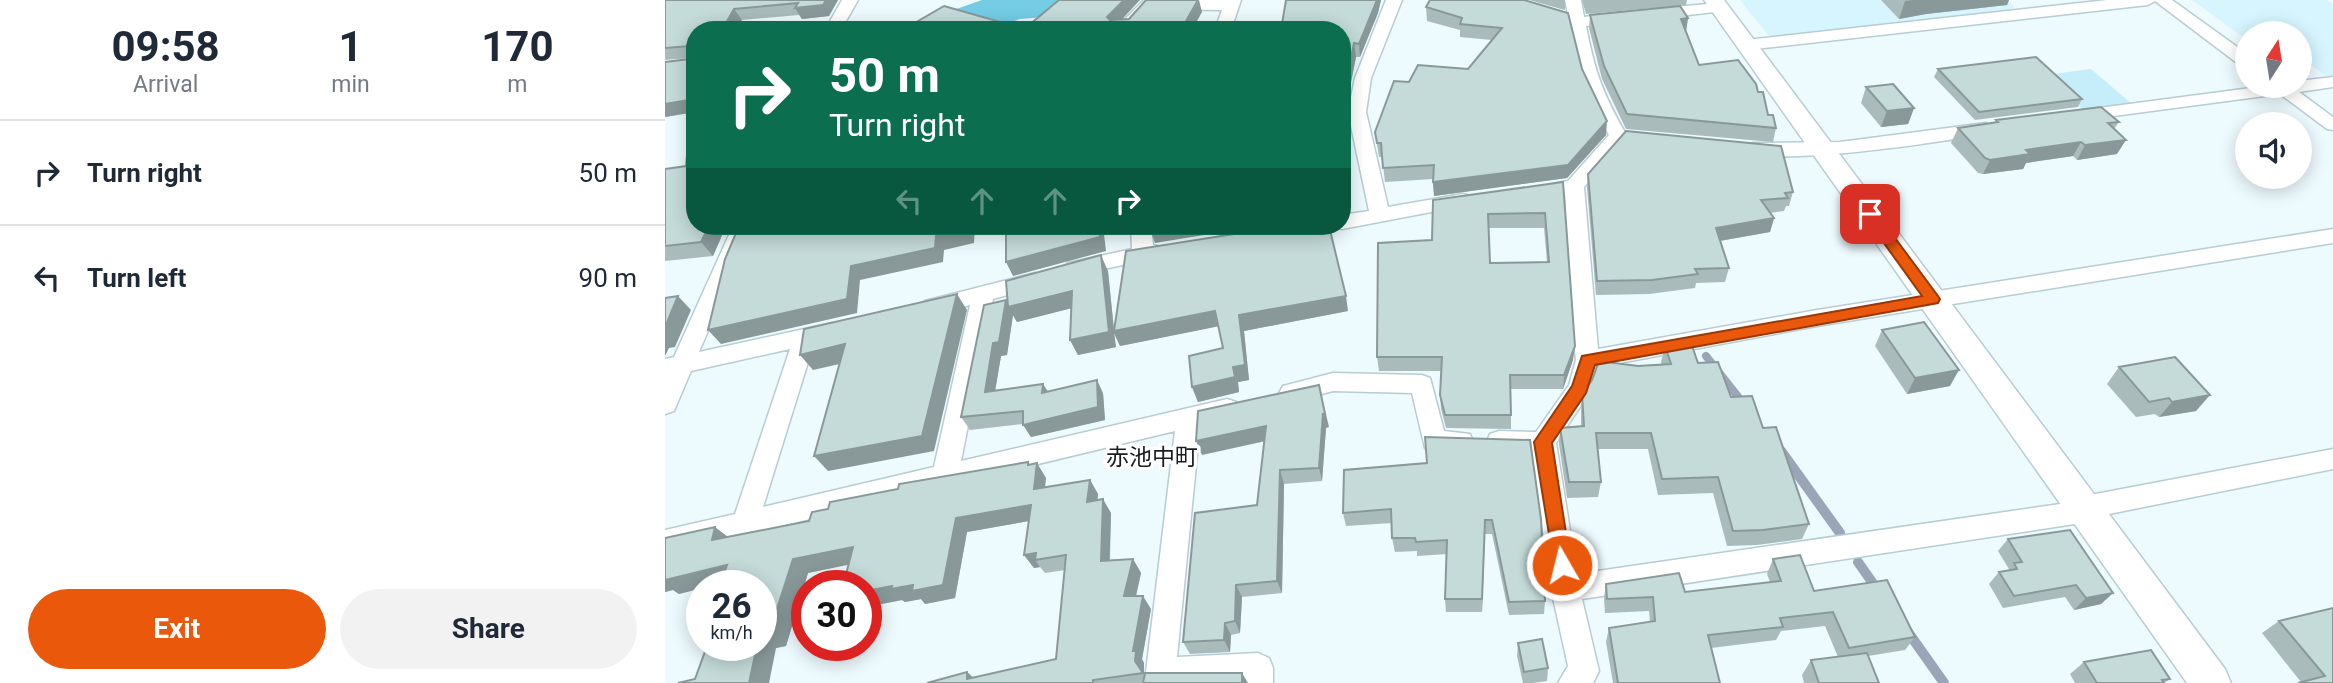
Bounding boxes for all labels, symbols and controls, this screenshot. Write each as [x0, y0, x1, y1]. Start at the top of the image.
north arrow [2235, 21, 2312, 98]
map controls [2235, 21, 2312, 189]
text: 09:58 [112, 22, 220, 71]
text: 1 [338, 22, 363, 71]
text: 170 [481, 22, 554, 71]
text: 50 m [829, 47, 940, 104]
icon: right [714, 49, 805, 140]
text: Arrival [133, 71, 198, 98]
text: min [331, 71, 370, 98]
text: m [507, 71, 527, 98]
text: Turn right [829, 106, 965, 144]
button: sound [2235, 112, 2312, 189]
icon: right [28, 154, 66, 192]
text: Turn right [87, 158, 202, 188]
text: 50 m [579, 158, 637, 188]
icon: left [890, 182, 928, 220]
icon: ahead [963, 182, 1001, 220]
icon: ahead [1036, 182, 1074, 220]
icon: right [1109, 182, 1147, 220]
pin [1840, 184, 1900, 244]
icon: arrive [1851, 195, 1889, 233]
icon: left [28, 259, 66, 297]
text: Turn left [87, 263, 186, 293]
text: 90 m [579, 263, 637, 293]
district label: 赤池中町 [1106, 444, 1198, 471]
position arrow [1525, 528, 1599, 602]
speed limit sign: 30 [791, 570, 882, 661]
text: 26 [711, 586, 752, 627]
button: Exit [28, 589, 326, 669]
button: Share [340, 589, 637, 669]
text: km/h [710, 622, 753, 643]

